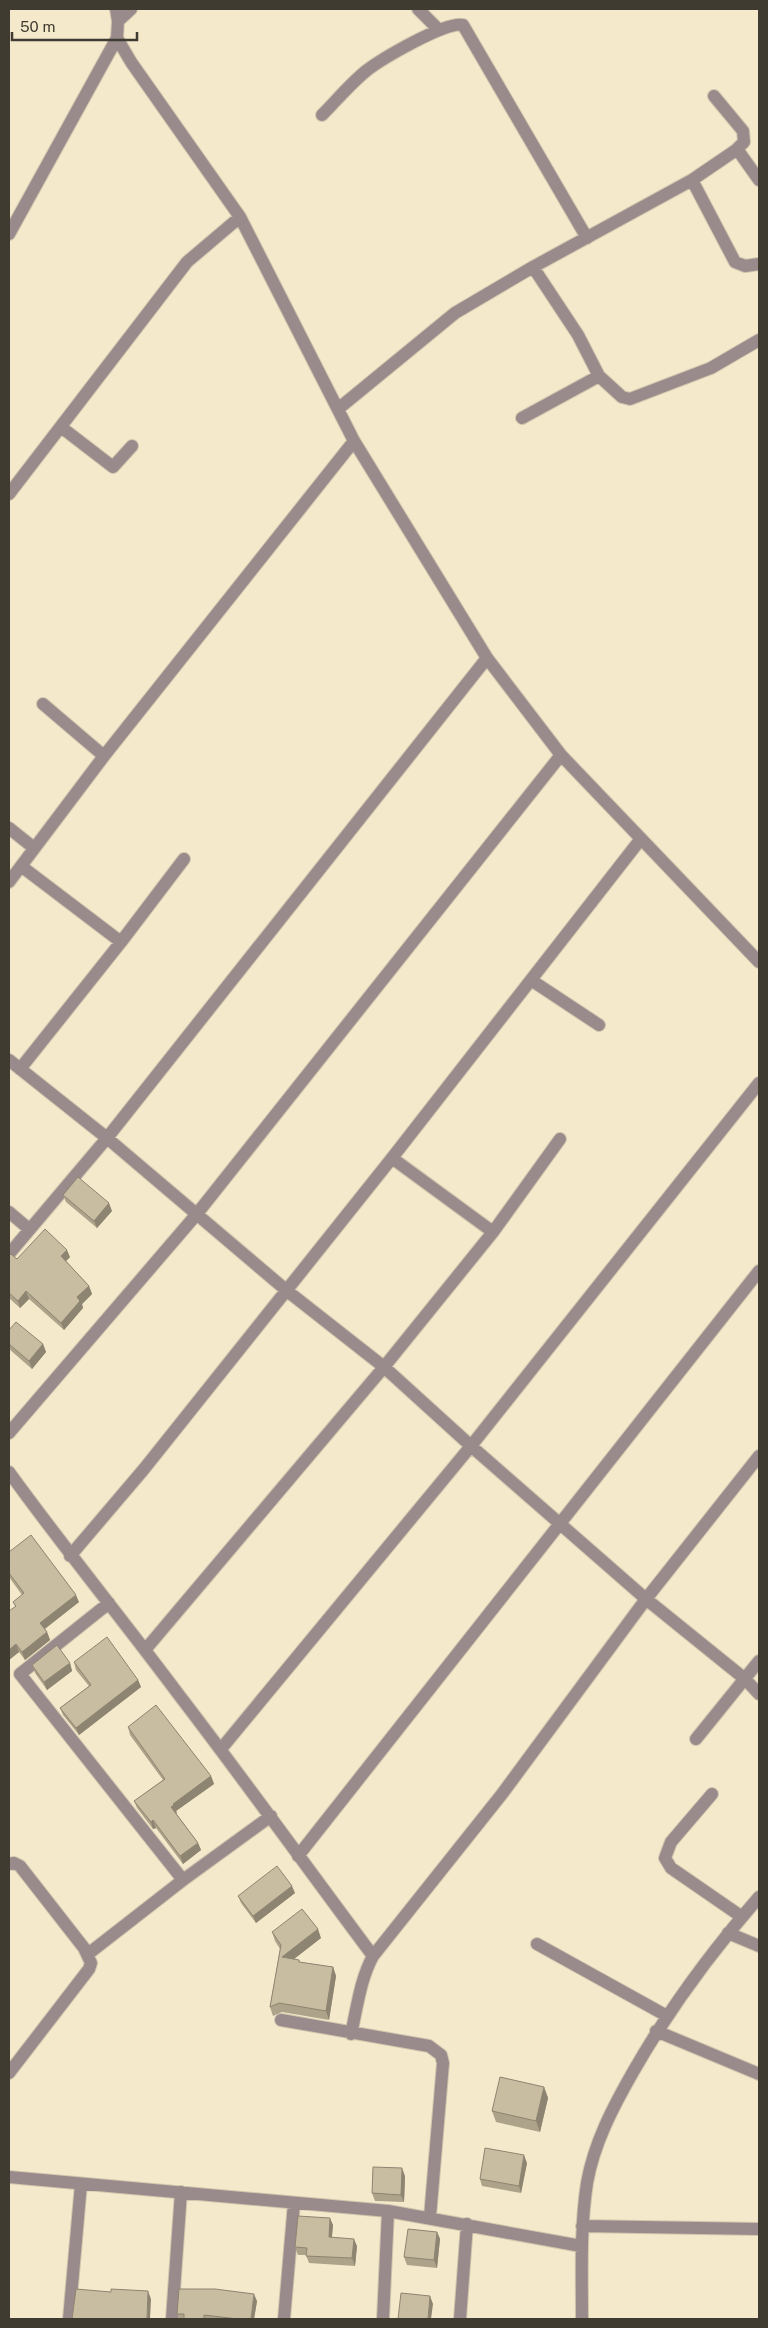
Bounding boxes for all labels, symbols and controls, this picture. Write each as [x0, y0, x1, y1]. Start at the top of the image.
scale bar [12, 10, 138, 42]
text: 50 m [20, 18, 55, 35]

